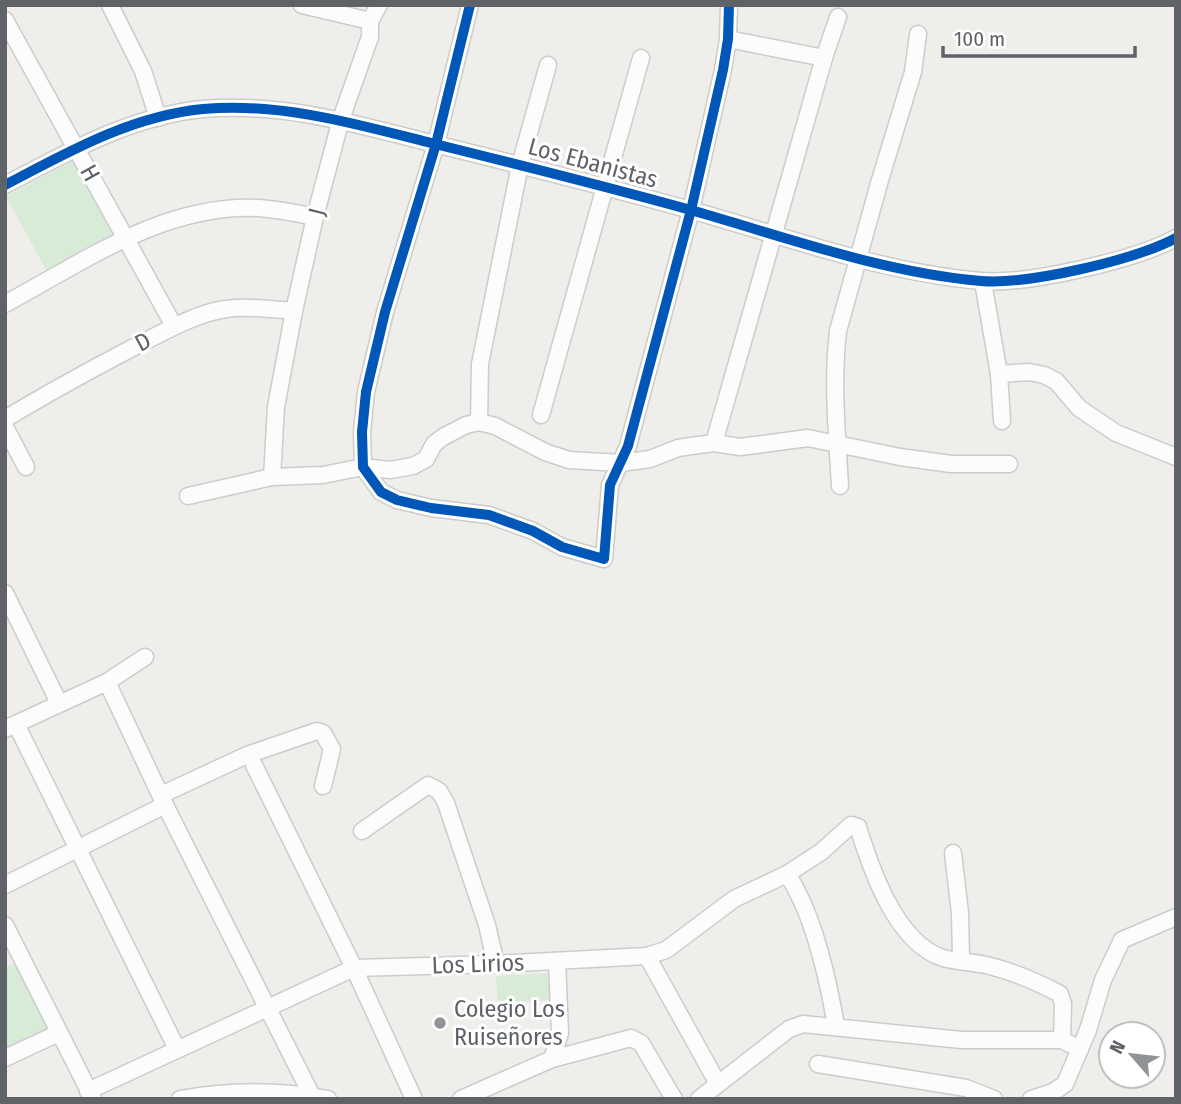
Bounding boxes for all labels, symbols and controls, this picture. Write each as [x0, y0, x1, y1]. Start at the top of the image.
scale bar [943, 14, 1136, 58]
text: 100 m [954, 26, 1005, 52]
street label: Los Ebanistas [525, 132, 661, 194]
street label: H [74, 160, 106, 186]
street label: J [303, 205, 331, 219]
street label: D [130, 326, 156, 358]
street label: Los Lirios [431, 948, 525, 980]
place label: Colegio Los Ruiseñores [454, 995, 565, 1051]
marker: Colegio Los Ruiseñores [432, 1015, 448, 1031]
north arrow [1097, 1020, 1167, 1090]
text: N [1105, 1037, 1130, 1058]

